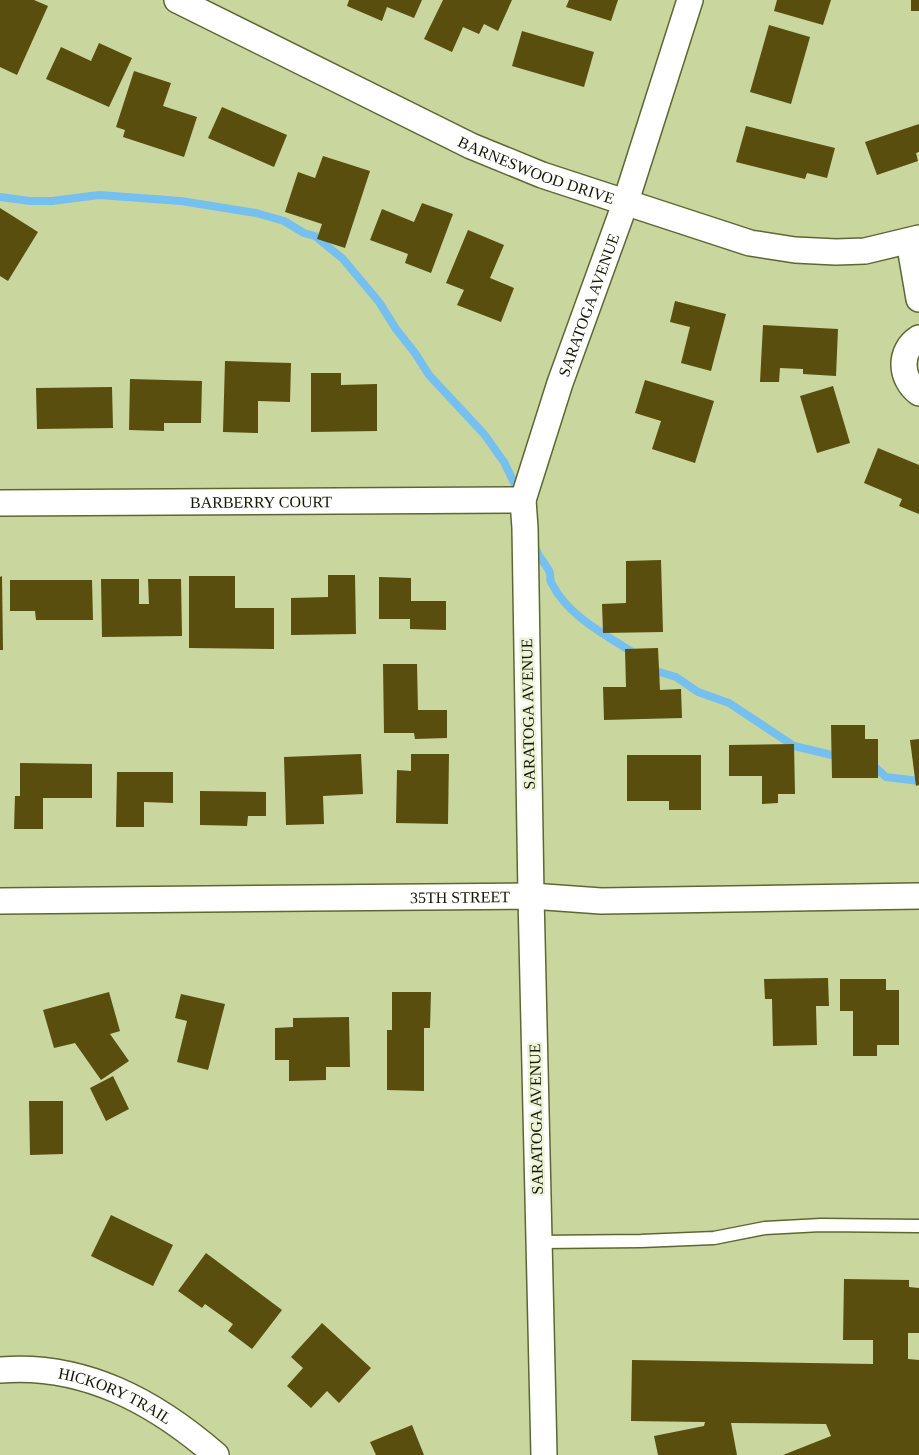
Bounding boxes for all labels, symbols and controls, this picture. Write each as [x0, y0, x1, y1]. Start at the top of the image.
street label: BARNESWOOD DRIVE [455, 133, 617, 207]
street label: SARATOGA AVENUE [555, 231, 622, 379]
street label: BARBERRY COURT [190, 493, 332, 510]
street label: SARATOGA AVENUE [518, 638, 538, 790]
street label: 35TH STREET [410, 888, 510, 906]
street label: SARATOGA AVENUE [526, 1043, 546, 1195]
street label: HICKORY TRAIL [57, 1364, 175, 1427]

